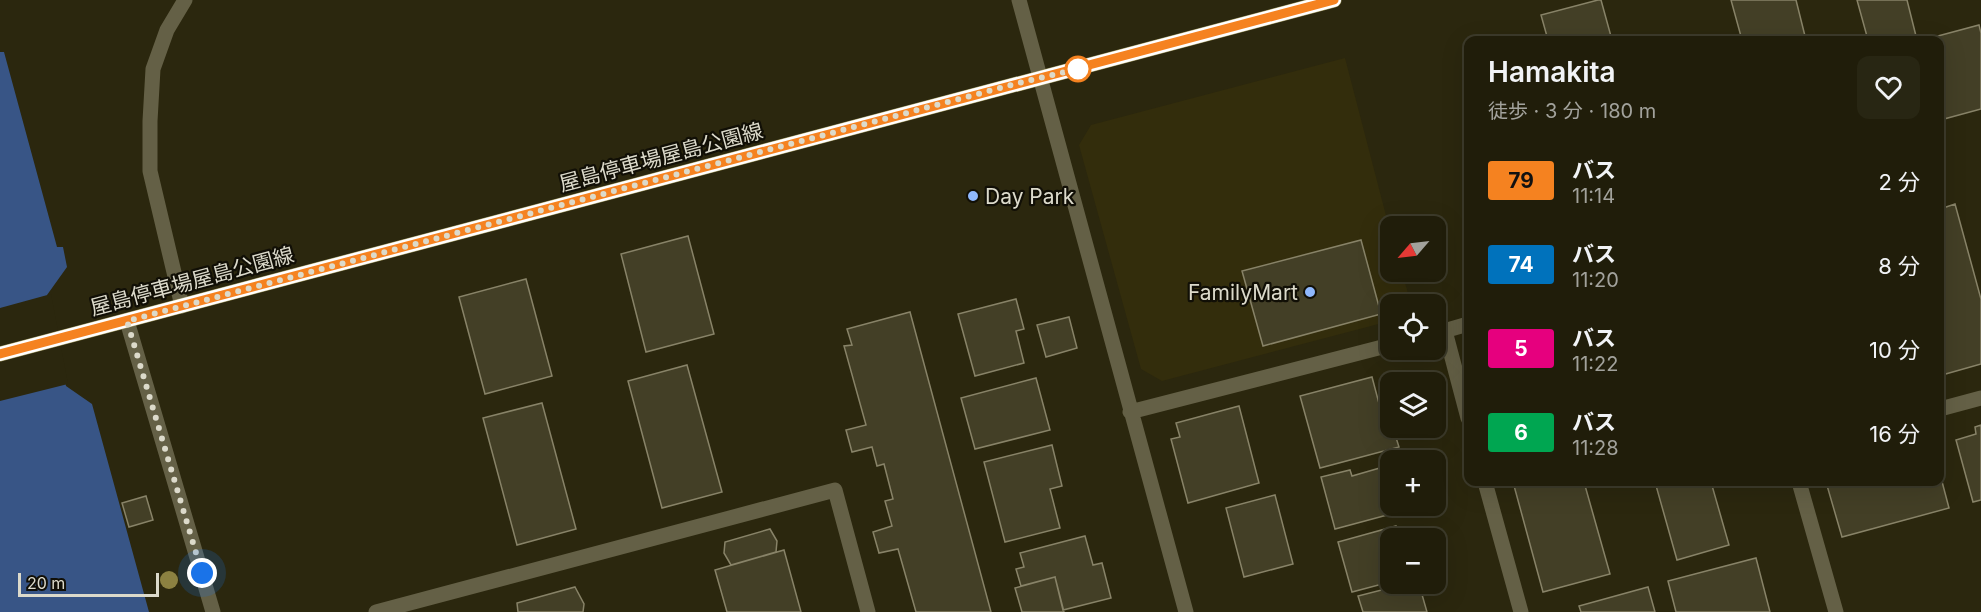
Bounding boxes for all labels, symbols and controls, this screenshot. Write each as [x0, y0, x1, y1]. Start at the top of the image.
text: Hamakita [1488, 55, 1616, 89]
unlabelled marker [1065, 56, 1091, 82]
button: heart [1857, 56, 1920, 119]
text: 徒歩 · 3 分 · 180 m [1488, 99, 1656, 123]
street label: 屋島停車場屋島公園線 [556, 118, 766, 196]
text: バス [1572, 157, 1616, 183]
text: 79 [1508, 168, 1534, 193]
text: 2 分 [1878, 169, 1920, 195]
place label: Day Park [985, 184, 1075, 209]
text: 11:14 [1572, 184, 1615, 208]
marker: Day Park [966, 189, 980, 203]
north arrow [1380, 216, 1446, 282]
map controls [1380, 216, 1446, 594]
text: バス [1572, 241, 1616, 267]
street label: 屋島停車場屋島公園線 [87, 242, 297, 320]
text: 74 [1508, 252, 1534, 277]
text: 8 分 [1878, 253, 1920, 279]
text: 11:20 [1572, 268, 1619, 292]
place label: FamilyMart [1188, 280, 1298, 305]
marker: FamilyMart [1303, 285, 1317, 299]
button: locate [1380, 294, 1446, 360]
text: バス [1572, 325, 1616, 351]
text: 5 [1514, 336, 1528, 361]
text: 10 分 [1869, 337, 1920, 363]
text: 11:22 [1572, 352, 1618, 376]
button: layers [1380, 372, 1446, 438]
text: バス [1572, 409, 1616, 435]
text: 6 [1514, 420, 1528, 445]
text: 16 分 [1869, 421, 1920, 447]
text: 11:28 [1572, 436, 1619, 460]
button: + [1380, 450, 1446, 516]
button: − [1380, 528, 1446, 594]
your location [187, 558, 217, 588]
scale bar [18, 570, 159, 598]
text: 20 m [27, 573, 65, 593]

